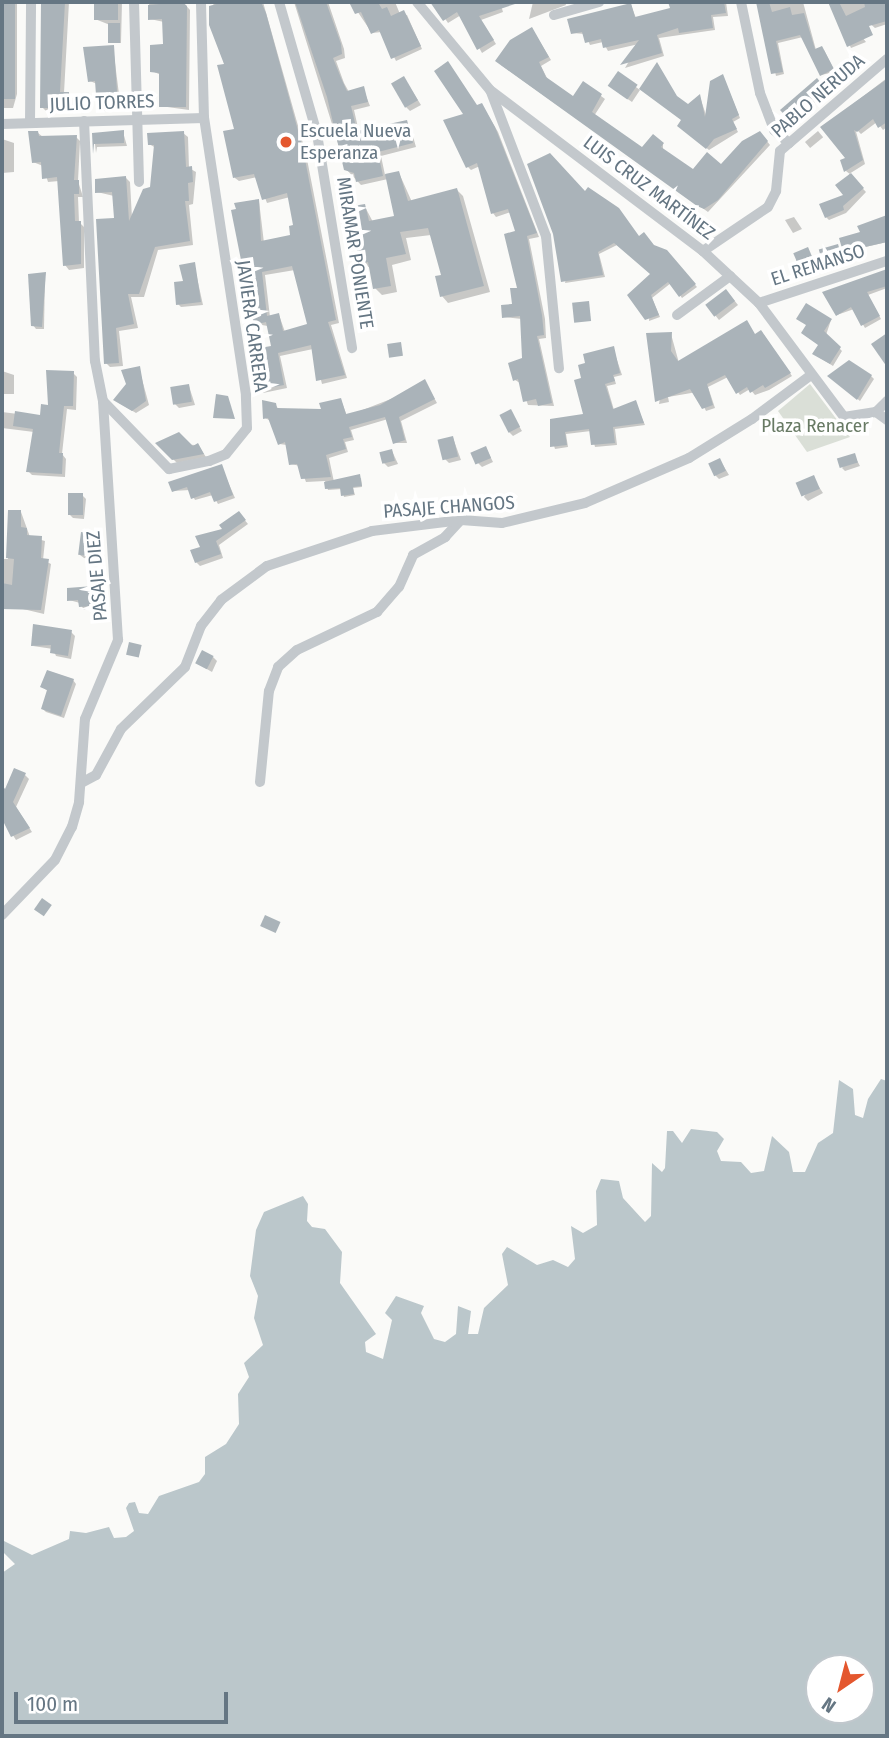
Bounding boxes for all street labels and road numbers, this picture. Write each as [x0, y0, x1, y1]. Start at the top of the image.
street label: PABLO NERUDA [767, 49, 869, 143]
street label: JULIO TORRES [49, 90, 155, 116]
street label: LUIS CRUZ MARTÍNEZ [579, 131, 719, 245]
street label: MIRAMAR PONIENTE [332, 175, 378, 331]
street label: EL REMANSO [768, 239, 868, 291]
street label: JAVIERA CARRERA [231, 259, 273, 393]
street label: PASAJE CHANGOS [383, 491, 515, 523]
street label: PASAJE DIEZ [82, 530, 112, 622]

